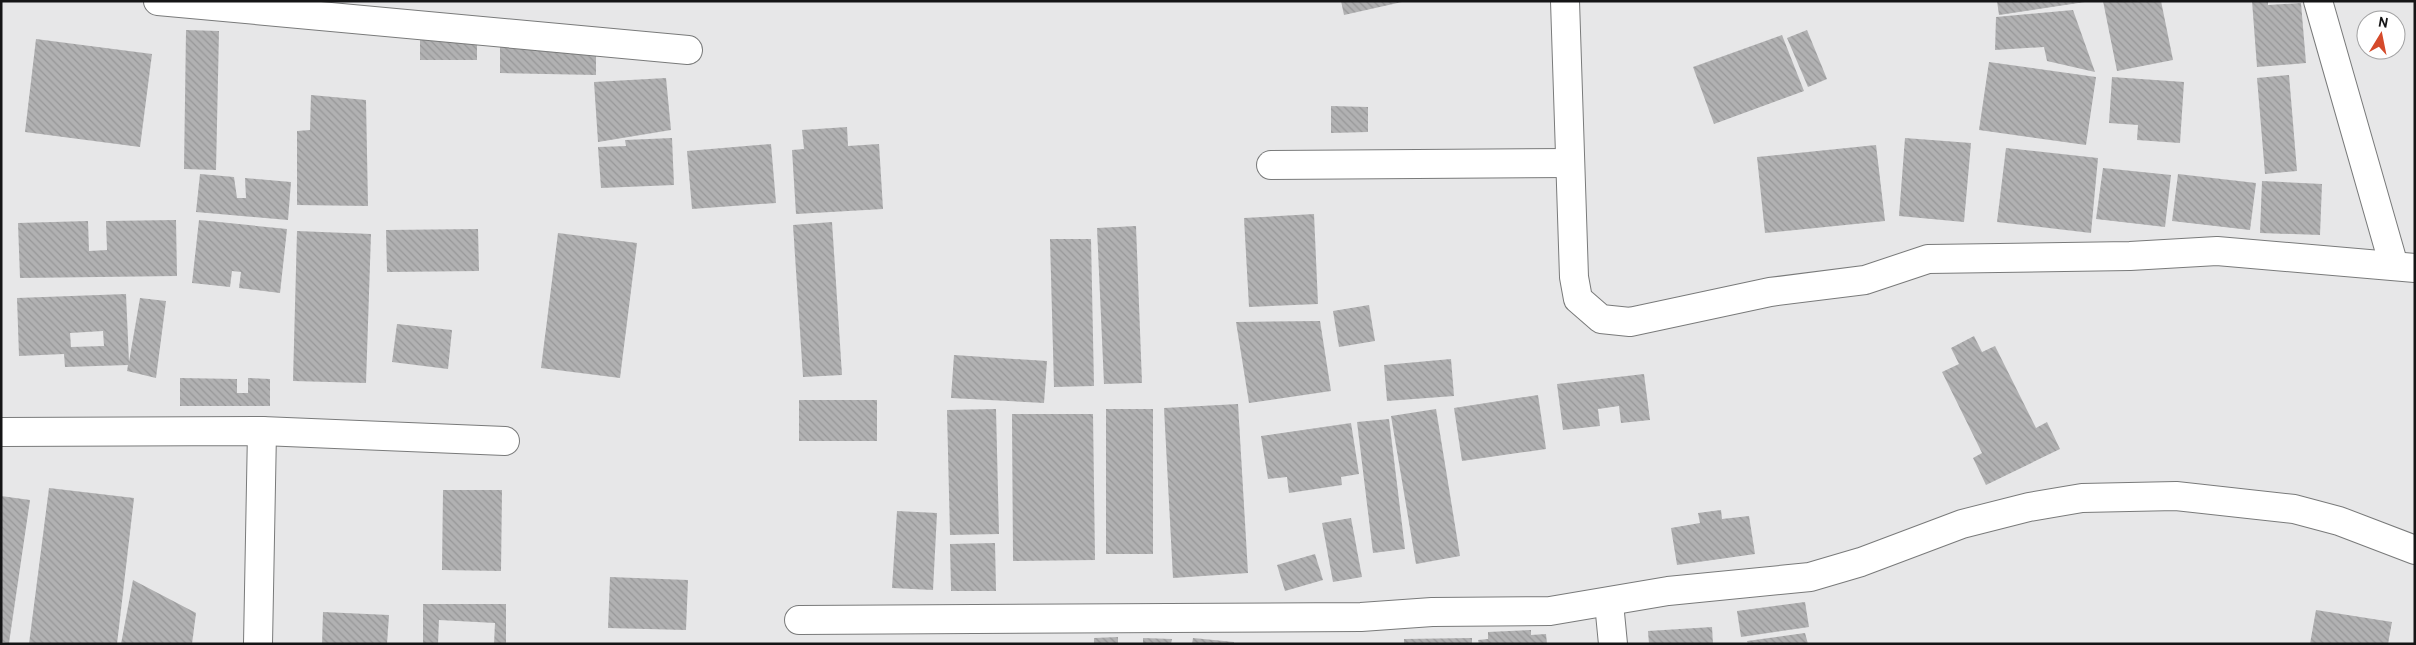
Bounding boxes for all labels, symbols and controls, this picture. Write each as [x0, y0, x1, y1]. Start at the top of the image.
north arrow [2356, 10, 2406, 60]
text: N [2377, 14, 2389, 33]

